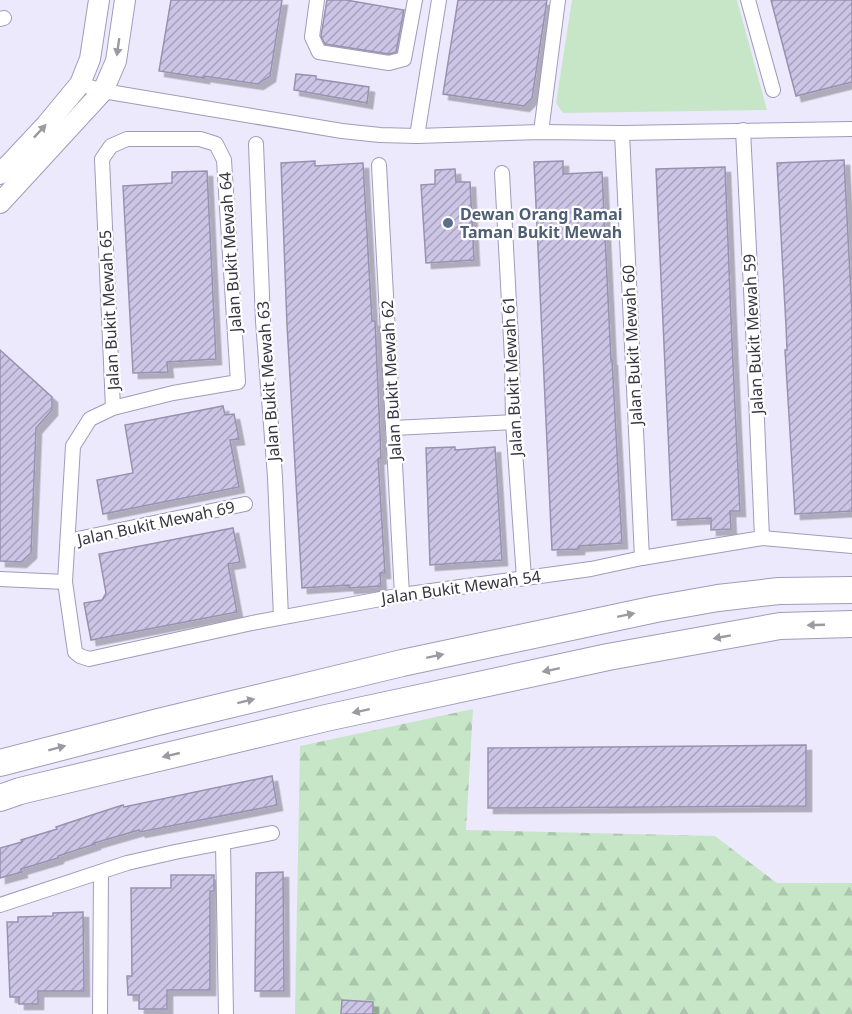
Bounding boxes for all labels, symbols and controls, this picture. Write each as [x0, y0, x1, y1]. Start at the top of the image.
one-way arrow [113, 37, 122, 56]
one-way arrow [33, 124, 47, 139]
street label: Jalan Bukit Mewah 64 [213, 171, 247, 335]
place label: Dewan Orang Ramai Taman Bukit Mewah [460, 203, 623, 243]
marker: Dewan Orang Ramai Taman Bukit Mewah [441, 216, 455, 230]
street label: Jalan Bukit Mewah 65 [94, 229, 124, 393]
street label: Jalan Bukit Mewah 59 [738, 253, 768, 417]
street label: Jalan Bukit Mewah 60 [617, 264, 647, 428]
street label: Jalan Bukit Mewah 61 [497, 295, 527, 459]
street label: Jalan Bukit Mewah 62 [376, 299, 406, 463]
street label: Jalan Bukit Mewah 63 [251, 300, 285, 464]
street label: Jalan Bukit Mewah 69 [73, 496, 237, 551]
street label: Jalan Bukit Mewah 54 [378, 565, 542, 609]
one-way arrow [617, 610, 635, 620]
one-way arrow [806, 620, 825, 630]
one-way arrow [713, 633, 732, 642]
one-way arrow [426, 651, 445, 660]
one-way arrow [542, 666, 561, 675]
one-way arrow [236, 695, 255, 705]
one-way arrow [351, 707, 370, 716]
one-way arrow [47, 743, 66, 753]
one-way arrow [162, 751, 180, 761]

